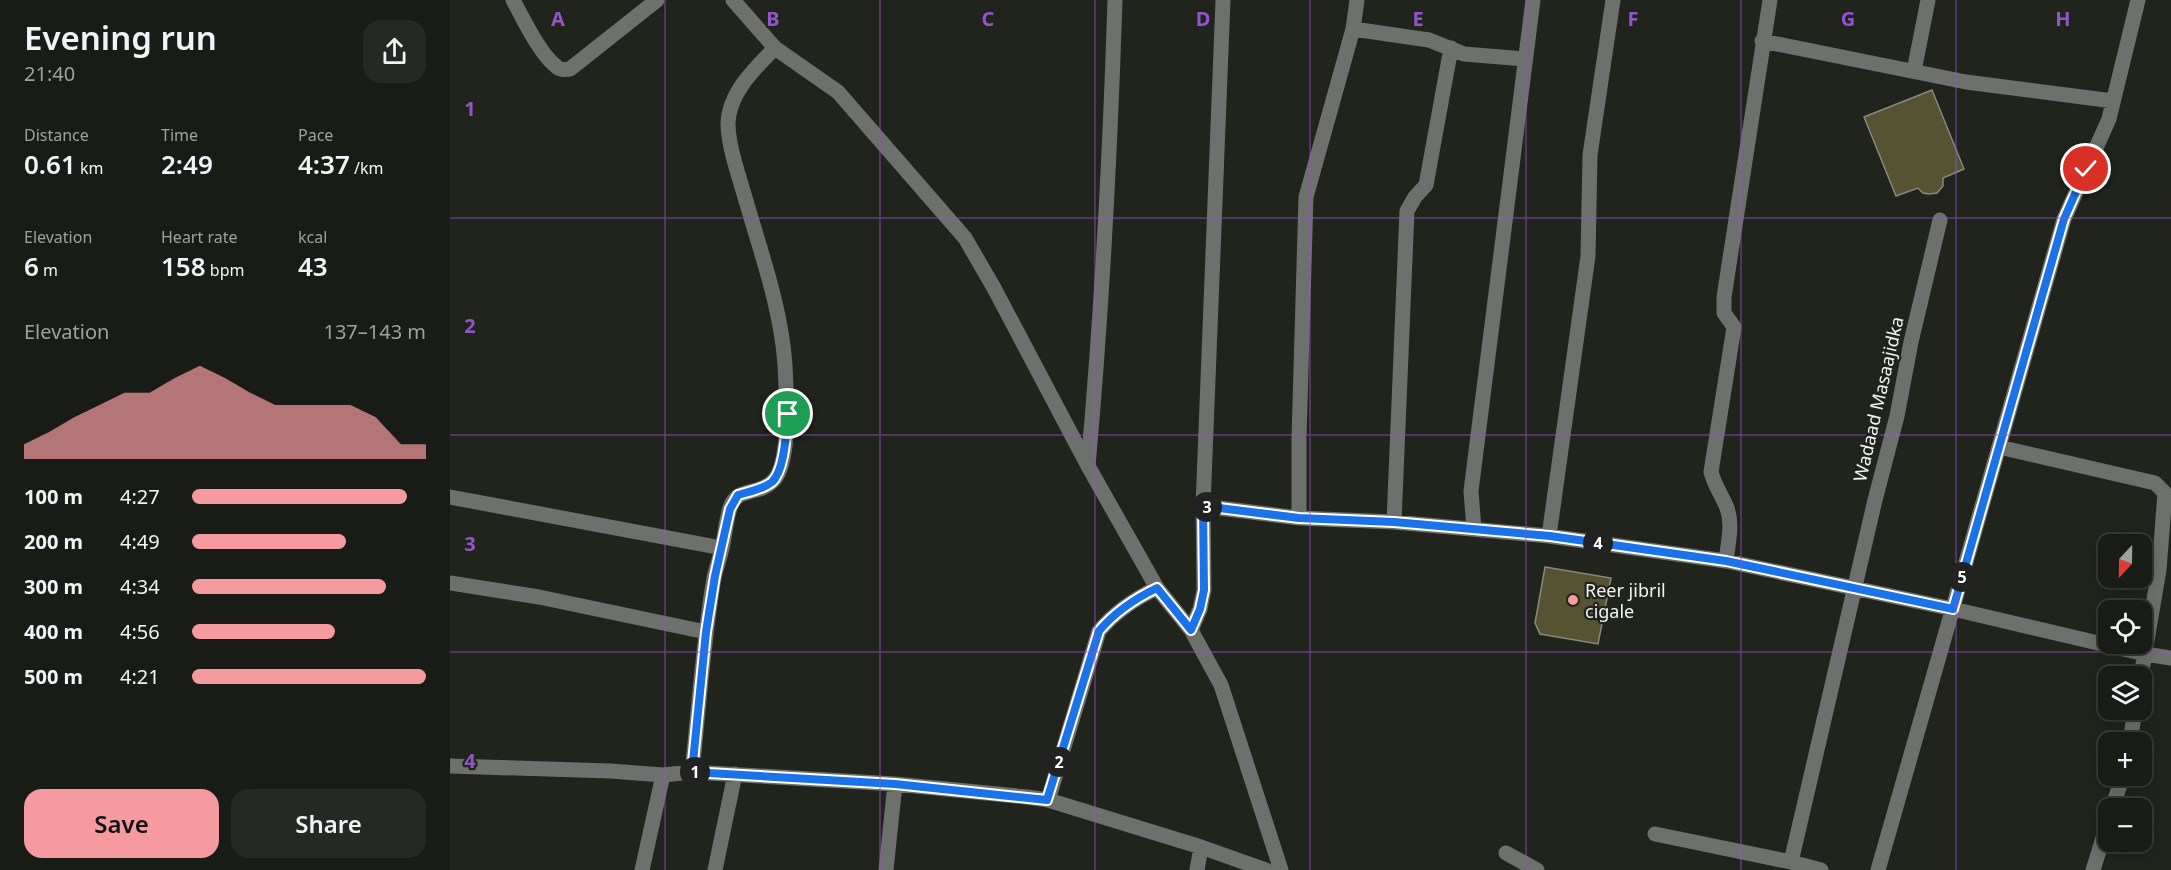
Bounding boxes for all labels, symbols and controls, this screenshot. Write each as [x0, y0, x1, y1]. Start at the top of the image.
text: A [551, 5, 565, 32]
text: B [766, 5, 780, 32]
text: C [982, 5, 995, 32]
text: D [1196, 5, 1210, 32]
text: E [1412, 5, 1424, 32]
text: F [1628, 5, 1638, 32]
text: G [1841, 5, 1855, 32]
text: H [2055, 5, 2071, 32]
text: Evening run [24, 15, 217, 60]
button: share [363, 20, 426, 83]
text: 21:40 [24, 60, 75, 87]
text: 1 [464, 95, 476, 122]
text: Distance [24, 124, 89, 146]
text: Time [161, 124, 198, 146]
text: Pace [298, 124, 333, 146]
pin [2060, 143, 2111, 194]
text: 0.61 [24, 146, 76, 182]
text: 2:49 [161, 146, 213, 182]
text: 4:37 [298, 146, 350, 182]
icon: check [2069, 152, 2102, 185]
text: km [76, 157, 103, 179]
text: /km [350, 157, 383, 179]
text: Elevation [24, 226, 92, 248]
text: Heart rate [161, 226, 237, 248]
text: kcal [298, 226, 327, 248]
text: 6 [24, 248, 39, 284]
text: 158 [161, 248, 206, 284]
text: 43 [298, 248, 328, 284]
text: m [39, 259, 58, 281]
text: bpm [206, 259, 244, 281]
text: 2 [464, 312, 476, 339]
street label: Wadaad Masaajidka [1847, 314, 1909, 484]
text: Elevation [24, 318, 109, 345]
text: 137–143 m [323, 318, 426, 345]
pin [762, 388, 813, 439]
icon: arrive [771, 397, 804, 430]
text: 100 m [24, 483, 83, 510]
text: 4:27 [120, 483, 160, 510]
pin: 3 [1192, 492, 1222, 522]
text: 3 [1202, 496, 1212, 518]
text: 200 m [24, 528, 83, 555]
text: 4:49 [120, 528, 160, 555]
pin: 4 [1583, 528, 1613, 558]
text: 3 [464, 530, 476, 557]
text: 4 [1593, 532, 1603, 554]
north arrow [2098, 534, 2152, 588]
map controls [2098, 534, 2152, 852]
pin: 5 [1947, 562, 1977, 592]
text: 5 [1957, 566, 1967, 588]
text: 300 m [24, 573, 83, 600]
text: 4:34 [120, 573, 160, 600]
place label: Reer jibril cigale [1585, 578, 1666, 623]
marker: Reer jibril cigale [1566, 593, 1580, 607]
button: locate [2098, 600, 2152, 654]
text: 400 m [24, 618, 83, 645]
text: 4:56 [120, 618, 160, 645]
text: 500 m [24, 663, 83, 690]
text: 4:21 [120, 663, 160, 690]
button: layers [2098, 666, 2152, 720]
button: + [2098, 732, 2152, 786]
text: 4 [464, 747, 476, 774]
pin: 2 [1044, 747, 1074, 777]
text: 2 [1054, 751, 1064, 773]
pin: 1 [680, 757, 710, 787]
text: 1 [690, 761, 700, 783]
button: Save [24, 789, 219, 858]
button: Share [231, 789, 426, 858]
button: − [2098, 798, 2152, 852]

